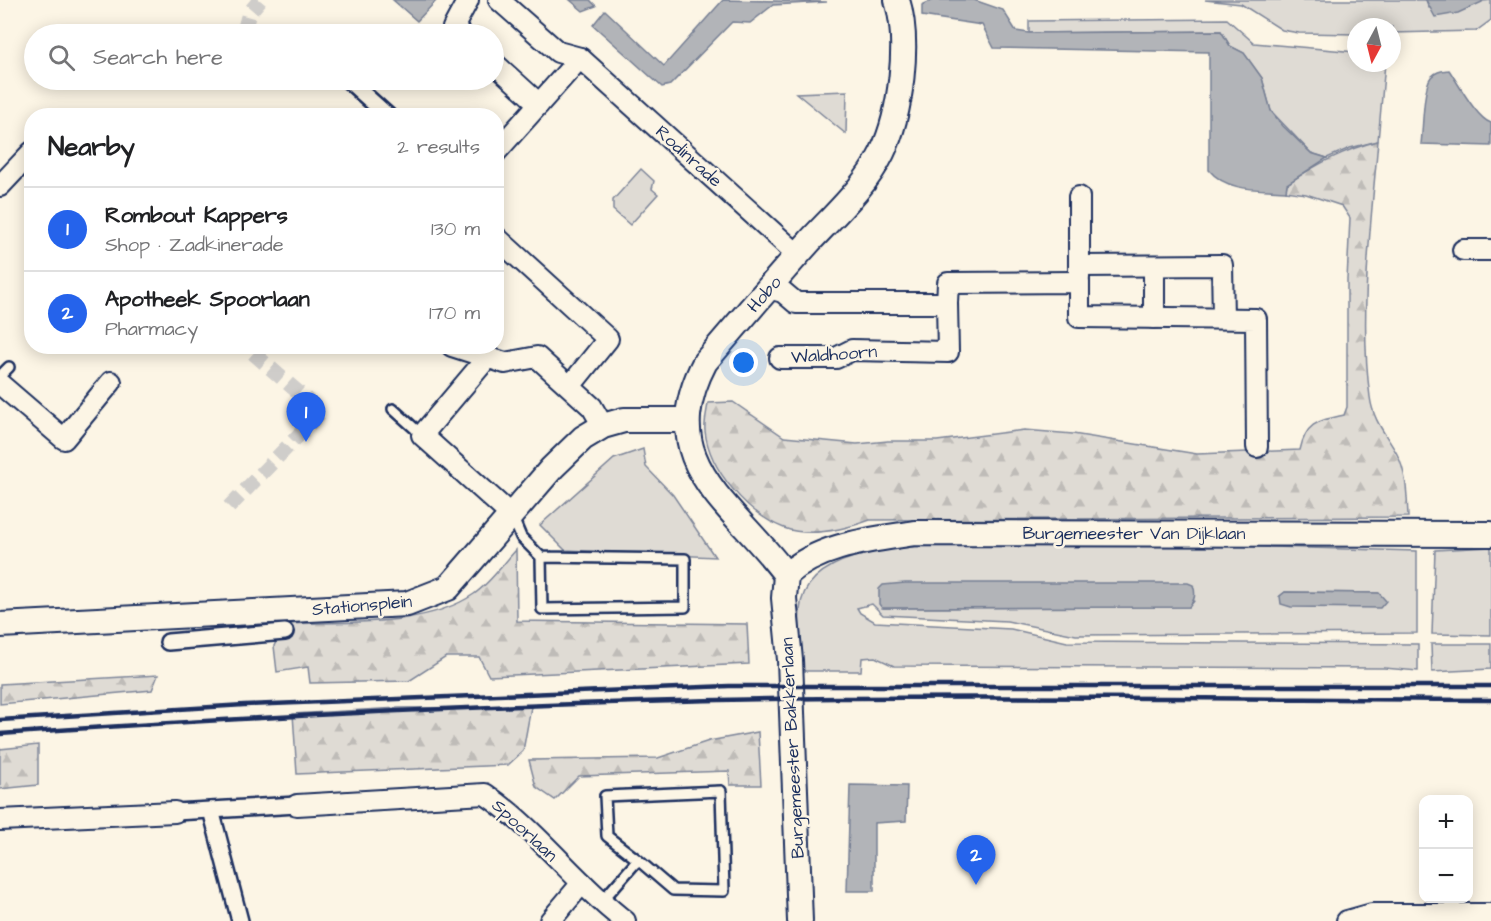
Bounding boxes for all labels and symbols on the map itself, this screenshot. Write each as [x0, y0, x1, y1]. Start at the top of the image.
north arrow [1347, 18, 1401, 72]
street label: Rodinrade [650, 120, 728, 193]
street label: Hobo [741, 271, 787, 318]
street label: Waldhoorn [790, 339, 878, 370]
your location [729, 348, 758, 377]
pin: 1 [286, 392, 326, 442]
street label: Burgemeester Van Dijklaan [1022, 521, 1246, 547]
street label: Stationsplein [311, 589, 413, 622]
street label: Burgemeester Bakkerlaan [774, 637, 812, 859]
street label: Spoorlaan [486, 793, 563, 867]
pin: 2 [956, 836, 996, 885]

